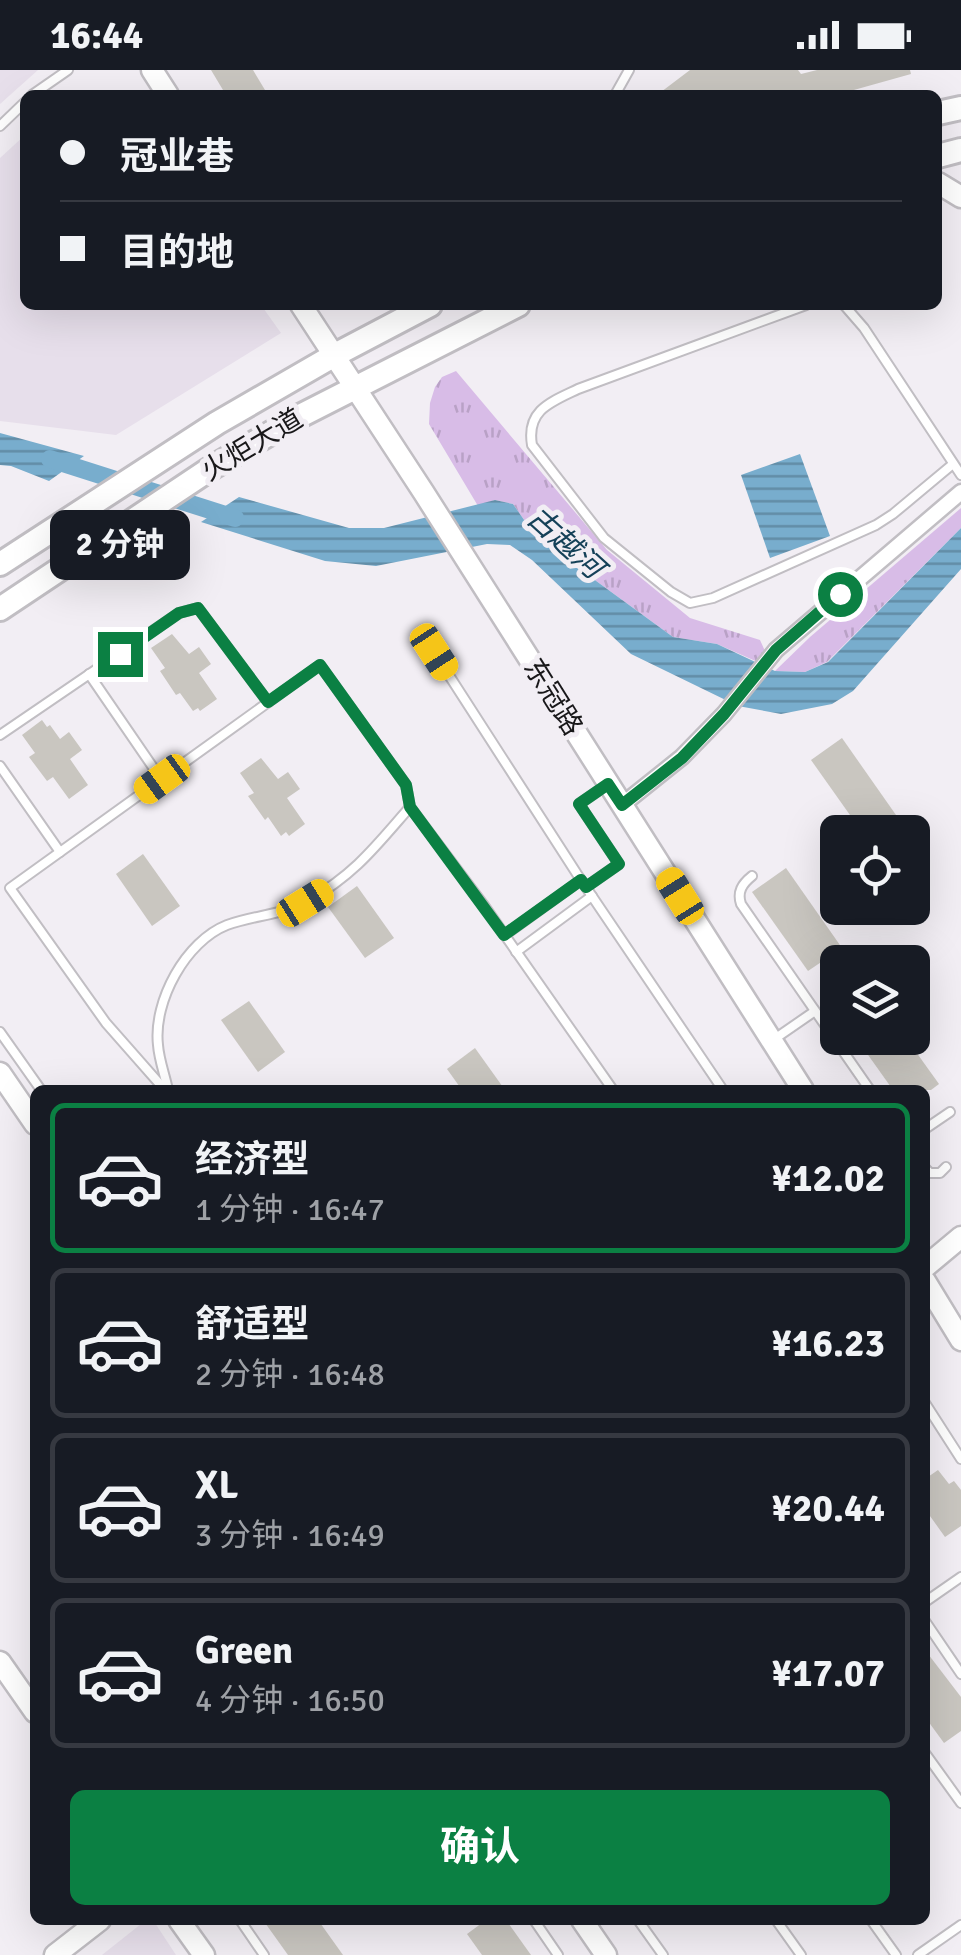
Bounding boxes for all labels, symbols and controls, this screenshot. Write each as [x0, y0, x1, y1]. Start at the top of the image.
text: 16:44 [50, 12, 143, 59]
text: 冠业巷 [120, 133, 234, 180]
text: 目的地 [120, 229, 234, 276]
street label: 火炬大道 [195, 402, 309, 488]
water label: 古越河 [519, 499, 615, 590]
callout: 2 分钟 [50, 509, 190, 579]
text: 2 分钟 [76, 525, 164, 564]
route start [818, 572, 863, 617]
car [405, 619, 463, 685]
route end [98, 632, 143, 677]
street label: 东冠路 [516, 652, 590, 742]
car [129, 749, 195, 809]
map controls [820, 815, 930, 1055]
button: locate [820, 815, 930, 925]
car [651, 863, 709, 929]
car [272, 874, 338, 932]
button: layers [820, 945, 930, 1055]
icon: car [75, 1133, 165, 1223]
text: 经济型 [195, 1136, 309, 1183]
text: ¥12.02 [772, 1155, 885, 1202]
text: 1 分钟 · 16:47 [195, 1190, 385, 1229]
icon: car [75, 1298, 165, 1388]
text: 舒适型 [195, 1301, 309, 1348]
text: ¥16.23 [772, 1320, 885, 1367]
text: 2 分钟 · 16:48 [195, 1355, 385, 1394]
text: XL [195, 1462, 238, 1509]
icon: car [75, 1463, 165, 1553]
text: ¥20.44 [772, 1485, 885, 1532]
text: 3 分钟 · 16:49 [195, 1516, 385, 1555]
text: Green [195, 1627, 293, 1674]
icon: car [75, 1628, 165, 1718]
text: ¥17.07 [772, 1650, 885, 1697]
text: 4 分钟 · 16:50 [195, 1681, 385, 1720]
button: 确认 [70, 1790, 890, 1905]

